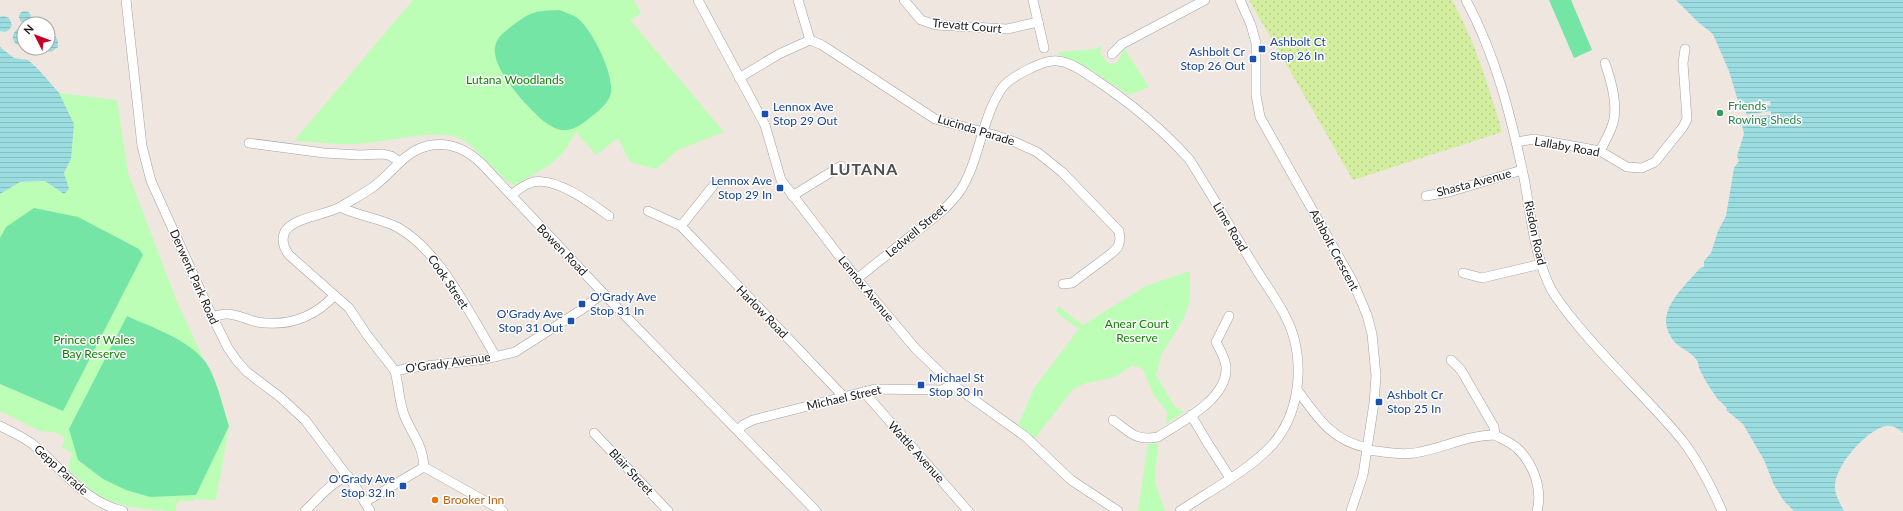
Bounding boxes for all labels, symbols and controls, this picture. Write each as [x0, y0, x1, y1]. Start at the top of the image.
street label: Trevatt Court [932, 15, 1003, 36]
north arrow [16, 16, 56, 56]
text: N [21, 21, 36, 36]
place label: Ashbolt Ct Stop 26 In [1270, 34, 1327, 63]
place label: Ashbolt Cr Stop 26 Out [1180, 44, 1246, 73]
marker: Ashbolt Ct Stop 26 In [1257, 44, 1267, 54]
marker: Ashbolt Cr Stop 26 Out [1248, 54, 1258, 64]
park label: Lutana Woodlands [466, 72, 564, 87]
place label: Friends Rowing Sheds [1728, 98, 1802, 127]
place label: Lennox Ave Stop 29 Out [773, 99, 838, 128]
marker: Friends Rowing Sheds [1715, 108, 1725, 118]
marker: Lennox Ave Stop 29 Out [760, 109, 770, 119]
street label: Lucinda Parade [936, 111, 1017, 148]
street label: Lallaby Road [1533, 133, 1601, 160]
district label: LUTANA [830, 159, 898, 178]
street label: Shasta Avenue [1435, 165, 1513, 200]
place label: Lennox Ave Stop 29 In [711, 173, 772, 202]
marker: Lennox Ave Stop 29 In [775, 183, 785, 193]
street label: Lime Road [1210, 199, 1251, 254]
street label: Risdon Road [1521, 199, 1550, 266]
street label: Ledwell Street [882, 200, 950, 260]
street label: Ashbolt Crescent [1307, 206, 1363, 294]
street label: Bowen Road [534, 221, 591, 279]
street label: Derwent Park Road [167, 227, 222, 327]
street label: Cook Street [425, 252, 472, 312]
street label: Lennox Avenue [835, 253, 898, 325]
street label: Harlow Road [733, 282, 791, 341]
place label: O'Grady Ave Stop 31 In [590, 289, 656, 318]
marker: O'Grady Ave Stop 31 In [577, 299, 587, 309]
place label: O'Grady Ave Stop 31 Out [497, 306, 564, 335]
marker: O'Grady Ave Stop 31 Out [566, 316, 576, 326]
park label: Anear Court Reserve [1105, 316, 1170, 345]
park label: Prince of Wales Bay Reserve [53, 332, 135, 361]
street label: O'Grady Avenue [404, 349, 492, 376]
place label: Michael St Stop 30 In [929, 370, 985, 399]
marker: Michael St Stop 30 In [916, 380, 926, 390]
street label: Michael Street [805, 381, 883, 413]
place label: Ashbolt Cr Stop 25 In [1387, 387, 1444, 416]
marker: Ashbolt Cr Stop 25 In [1374, 397, 1384, 407]
street label: Wattle Avenue [885, 418, 948, 485]
street label: Gepp Parade [31, 441, 92, 498]
street label: Blair Street [606, 445, 657, 499]
place label: O'Grady Ave Stop 32 In [329, 471, 395, 500]
marker: O'Grady Ave Stop 32 In [398, 481, 408, 491]
place label: Brooker Inn [443, 492, 504, 507]
marker: Brooker Inn [430, 495, 440, 505]

